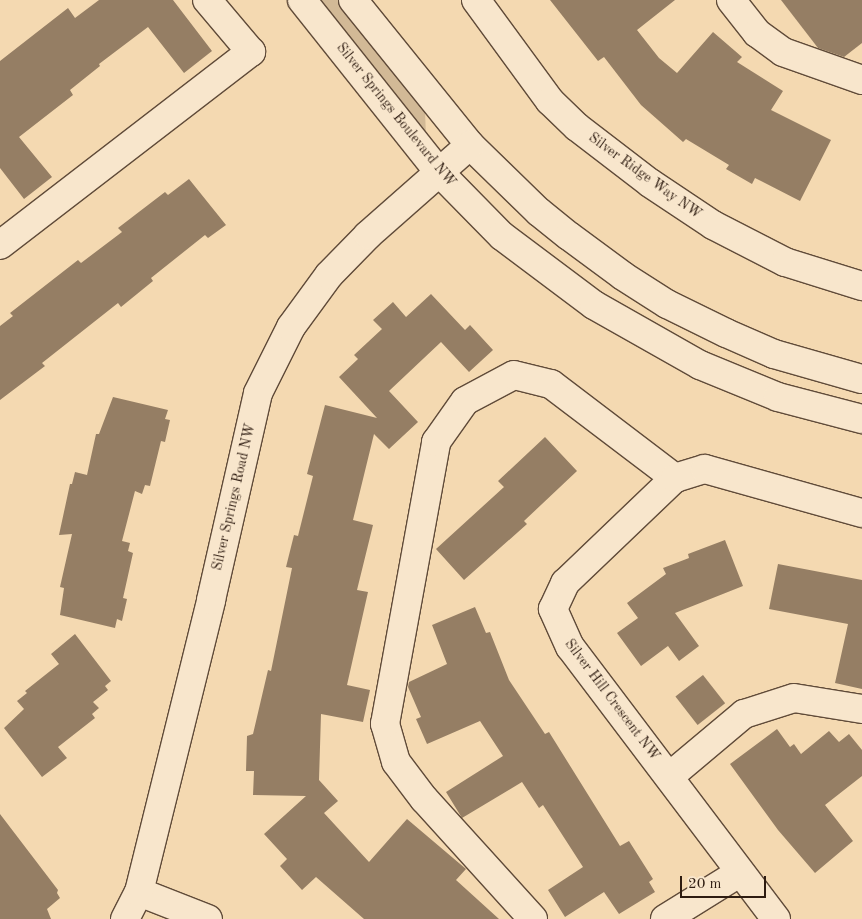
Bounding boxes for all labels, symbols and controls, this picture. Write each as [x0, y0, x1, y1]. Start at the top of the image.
street label: Silver Springs Boulevard NW [333, 40, 459, 190]
street label: Silver Ridge Way NW [585, 129, 705, 223]
street label: Silver Springs Road NW [209, 422, 259, 572]
street label: Silver Hill Crescent NW [561, 636, 663, 764]
scale bar [682, 866, 768, 898]
text: 20 m [688, 877, 722, 892]

